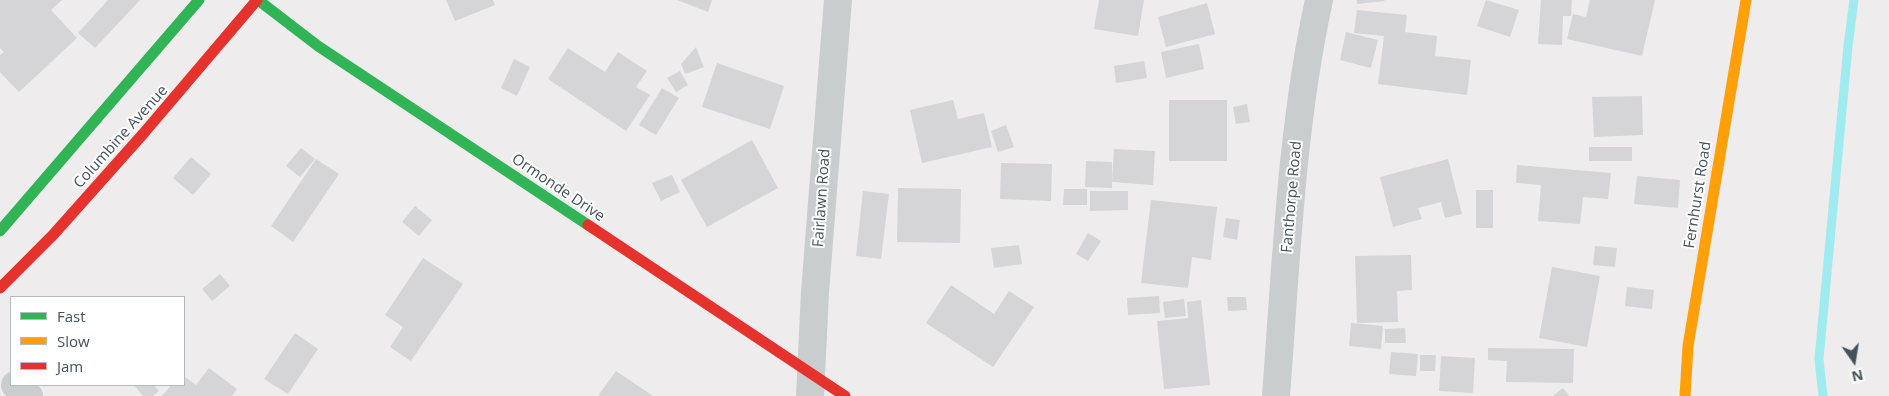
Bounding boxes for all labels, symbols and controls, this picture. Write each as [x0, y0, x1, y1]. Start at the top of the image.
street label: Columbine Avenue [70, 82, 172, 192]
street label: Fanthorpe Road [1278, 140, 1306, 254]
street label: Fernhurst Road [1681, 140, 1715, 250]
street label: Fairlawn Road [810, 148, 834, 248]
street label: Ormonde Drive [508, 150, 608, 226]
legend [10, 296, 185, 386]
text: Fast [57, 306, 86, 326]
text: Slow [57, 331, 90, 351]
north arrow [1829, 336, 1879, 386]
text: Jam [57, 356, 83, 376]
text: N [1850, 366, 1865, 387]

